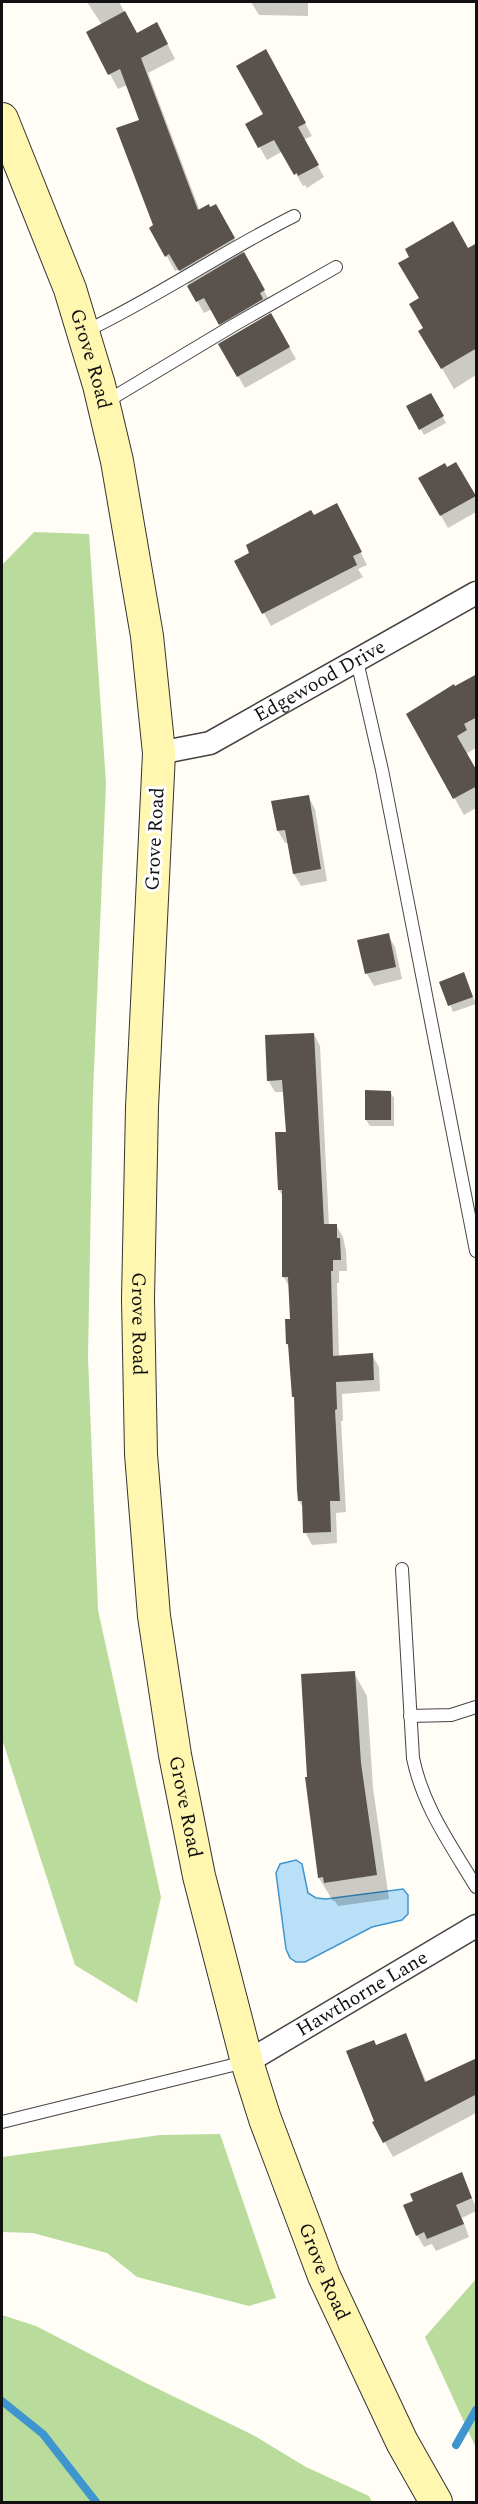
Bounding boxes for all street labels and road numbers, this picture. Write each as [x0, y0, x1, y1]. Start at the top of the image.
street label: Grove Road [62, 305, 119, 412]
street label: Edgewood Drive [249, 632, 391, 730]
street label: Grove Road [137, 787, 173, 891]
street label: Grove Road [123, 1272, 154, 1376]
street label: Grove Road [160, 1753, 210, 1860]
street label: Hawthorne Lane [291, 1943, 434, 2044]
street label: Grove Road [290, 2218, 358, 2325]

